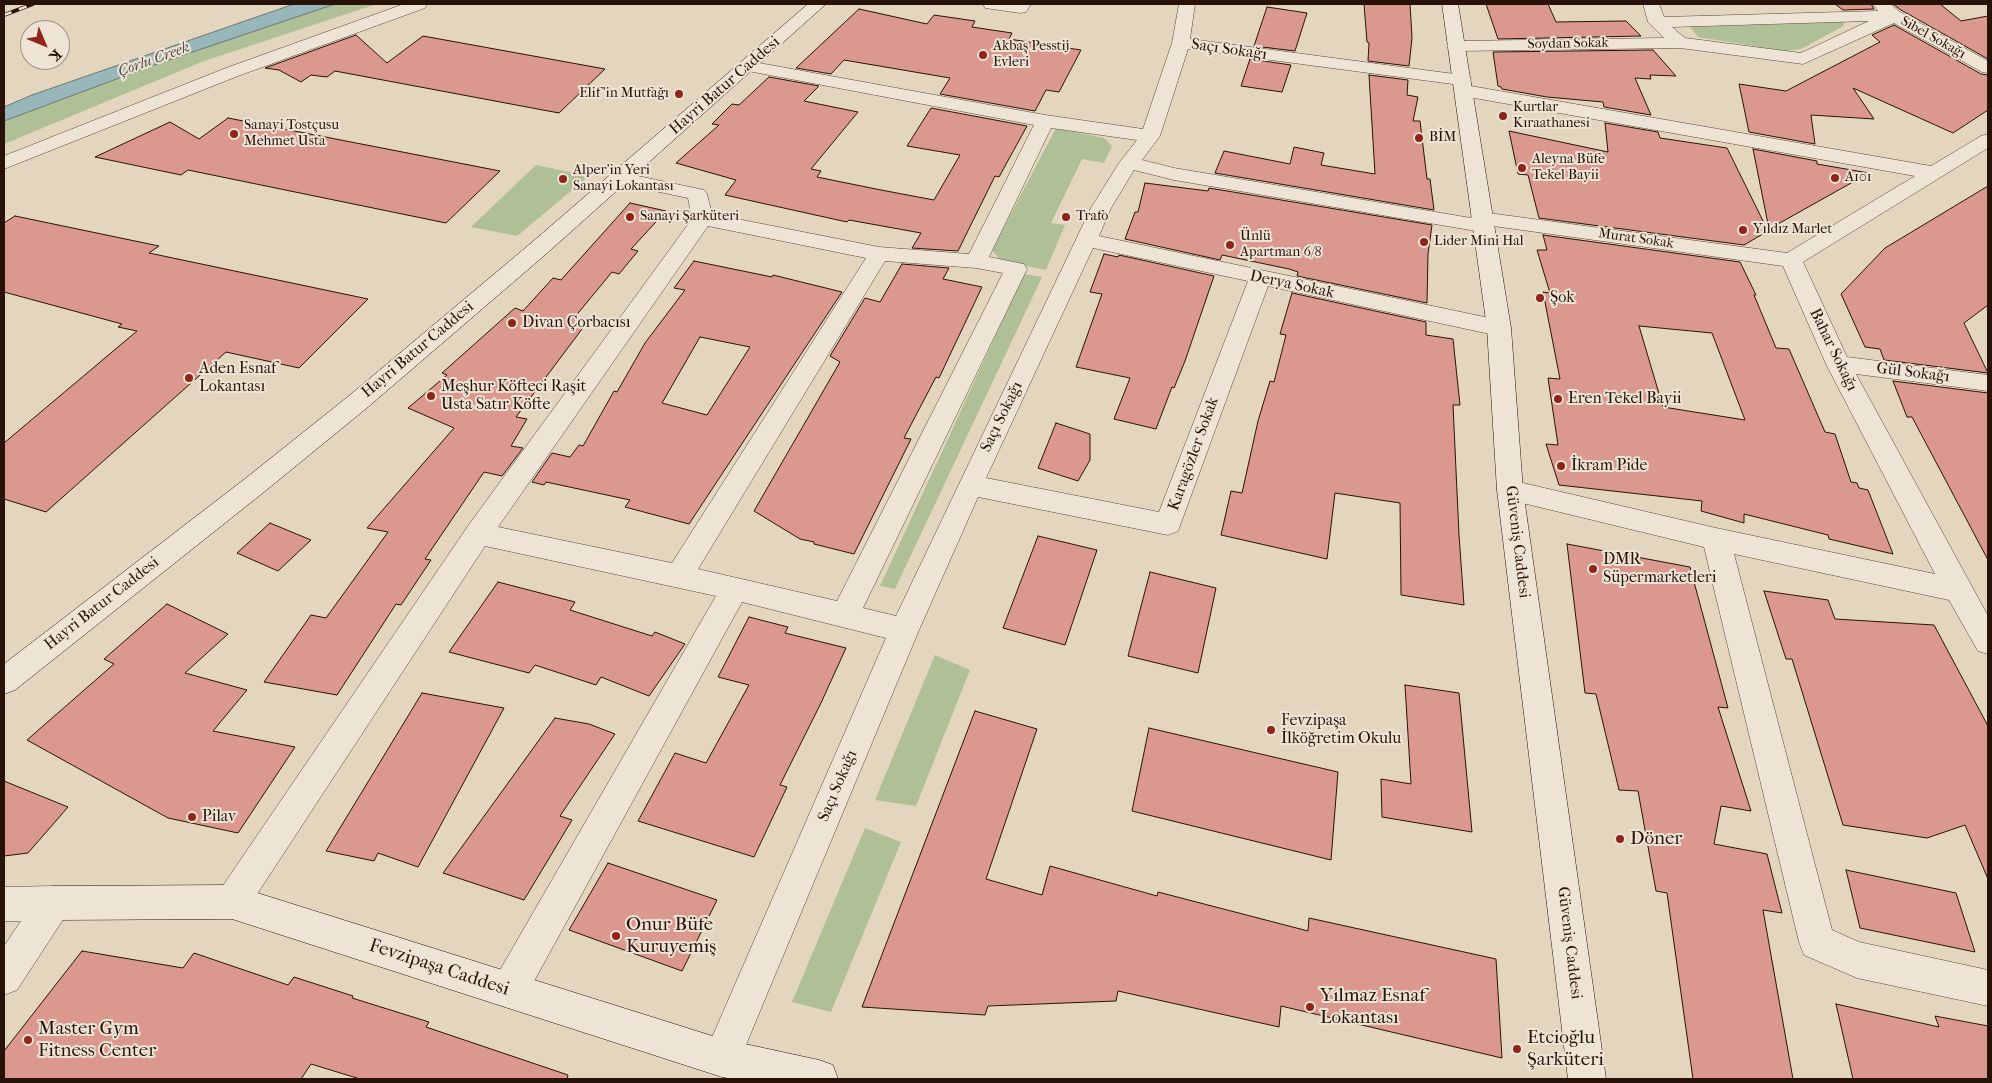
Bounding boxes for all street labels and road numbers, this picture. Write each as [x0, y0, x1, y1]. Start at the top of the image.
street label: Sibel Sokağı [1898, 13, 1968, 63]
street label: Hayri Batur Caddesi [666, 33, 784, 139]
street label: Saçı Sokağı [1190, 35, 1268, 65]
street label: Soydan Sokak [1527, 35, 1609, 53]
street label: Murat Sokak [1597, 225, 1675, 253]
street label: Derya Sokak [1248, 267, 1336, 303]
street label: Hayri Batur Caddesi [358, 298, 478, 402]
street label: Bahar Sokağı [1805, 306, 1861, 394]
street label: Gül Sokağı [1875, 359, 1951, 387]
street label: Saçı Sokağı [977, 379, 1027, 455]
street label: Karagözler Sokak [1165, 395, 1223, 513]
street label: Güveniş Caddesi [1501, 485, 1533, 599]
street label: Hayri Batur Caddesi [41, 553, 163, 655]
street label: Saçı Sokağı [814, 747, 862, 825]
street label: Güveniş Caddesi [1553, 886, 1585, 1000]
street label: Fevzipaşa Caddesi [366, 935, 512, 1001]

